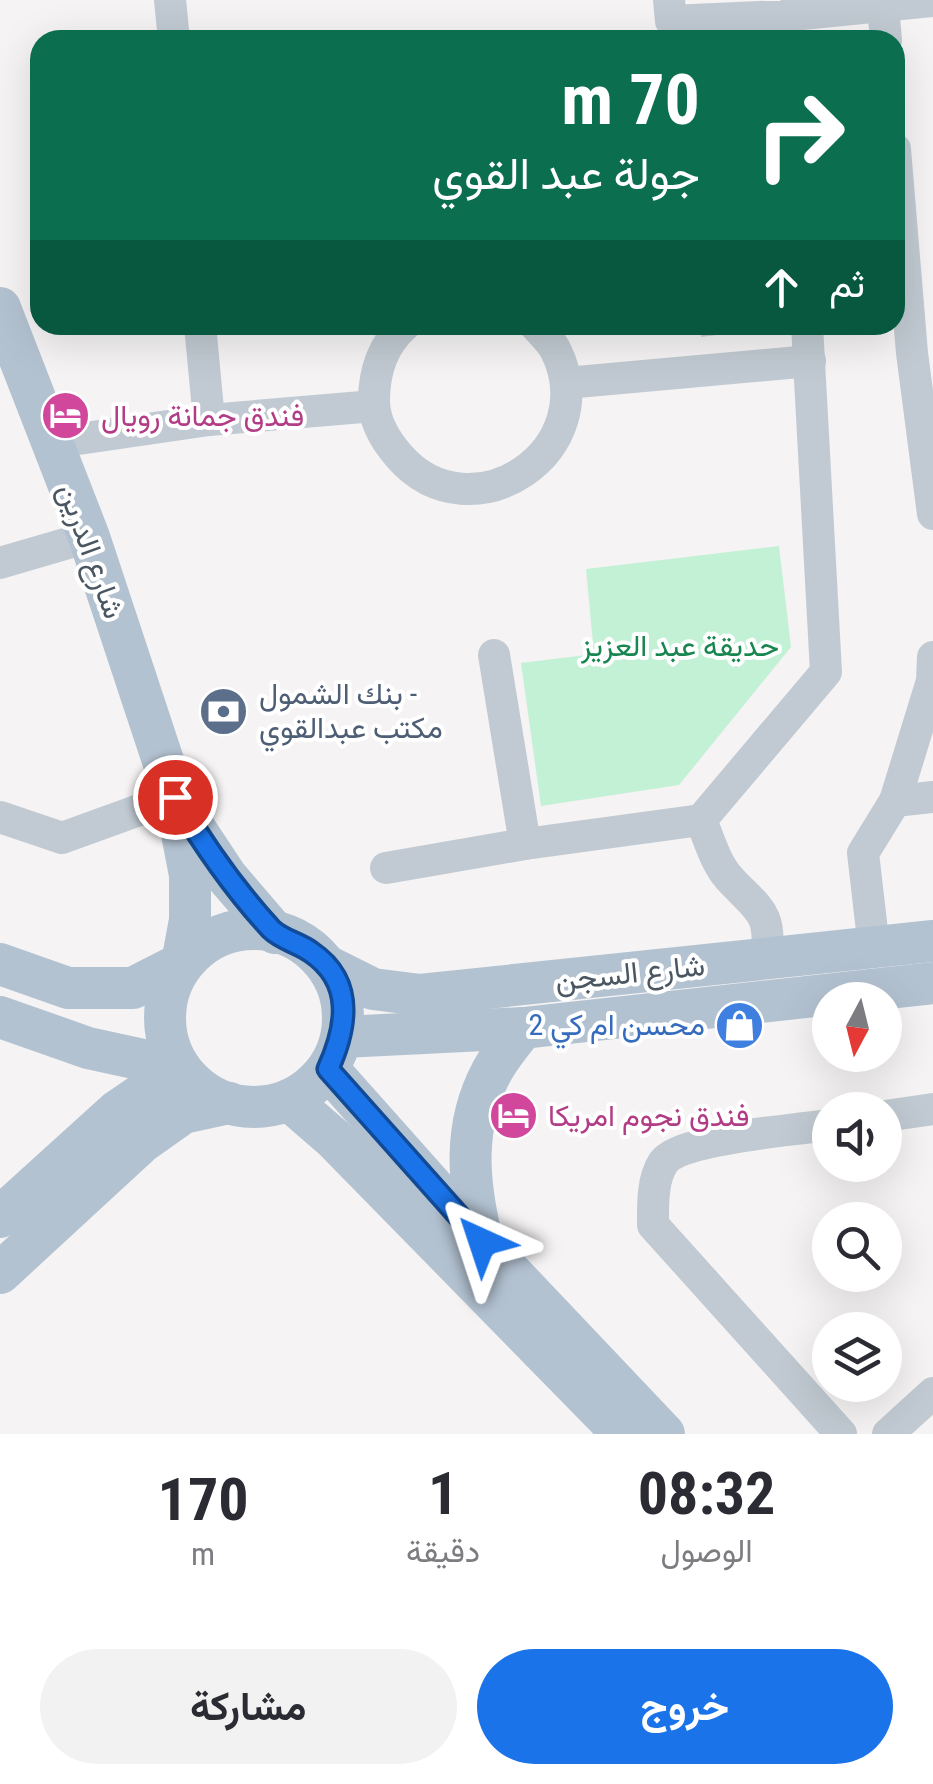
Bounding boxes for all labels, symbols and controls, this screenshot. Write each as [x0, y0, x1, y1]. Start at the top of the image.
text: 70 m [561, 59, 700, 141]
icon: right [735, 70, 865, 200]
text: جولة عبد القوي [432, 147, 700, 200]
icon: ahead [754, 260, 809, 315]
text: ثم [829, 262, 865, 306]
hotel icon: فندق جمانة رويال [40, 390, 92, 442]
place label: فندق جمانة رويال [101, 398, 304, 434]
street label: شارع الدرين [48, 479, 132, 624]
park label: حديقة عبد العزيز [580, 628, 779, 664]
place label: بنك الشمول - مكتب عبدالقوي [259, 676, 443, 752]
bank icon: بنك الشمول - مكتب عبدالقوي [198, 685, 250, 737]
pin [133, 755, 218, 840]
icon: arrive [148, 770, 203, 825]
street label: شارع السجن [553, 947, 707, 1001]
north arrow [812, 982, 902, 1072]
map controls [812, 982, 902, 1402]
shop icon: محسن ام كي 2 [714, 999, 766, 1051]
place label: محسن ام كي 2 [529, 1007, 705, 1049]
hotel icon: فندق نجوم امريكا [487, 1090, 539, 1142]
button: sound [812, 1092, 902, 1182]
place label: فندق نجوم امريكا [548, 1098, 750, 1135]
position arrow [430, 1190, 534, 1294]
button: search [812, 1202, 902, 1292]
button: layers [812, 1312, 902, 1402]
text: 1 [428, 1458, 458, 1529]
text: 08:32 [638, 1458, 775, 1529]
text: 170 [158, 1464, 249, 1535]
text: دقيقة [406, 1532, 480, 1570]
text: الوصول [660, 1532, 753, 1570]
text: m [191, 1535, 215, 1573]
button: مشاركة [40, 1649, 457, 1764]
button: خروج [477, 1649, 893, 1764]

